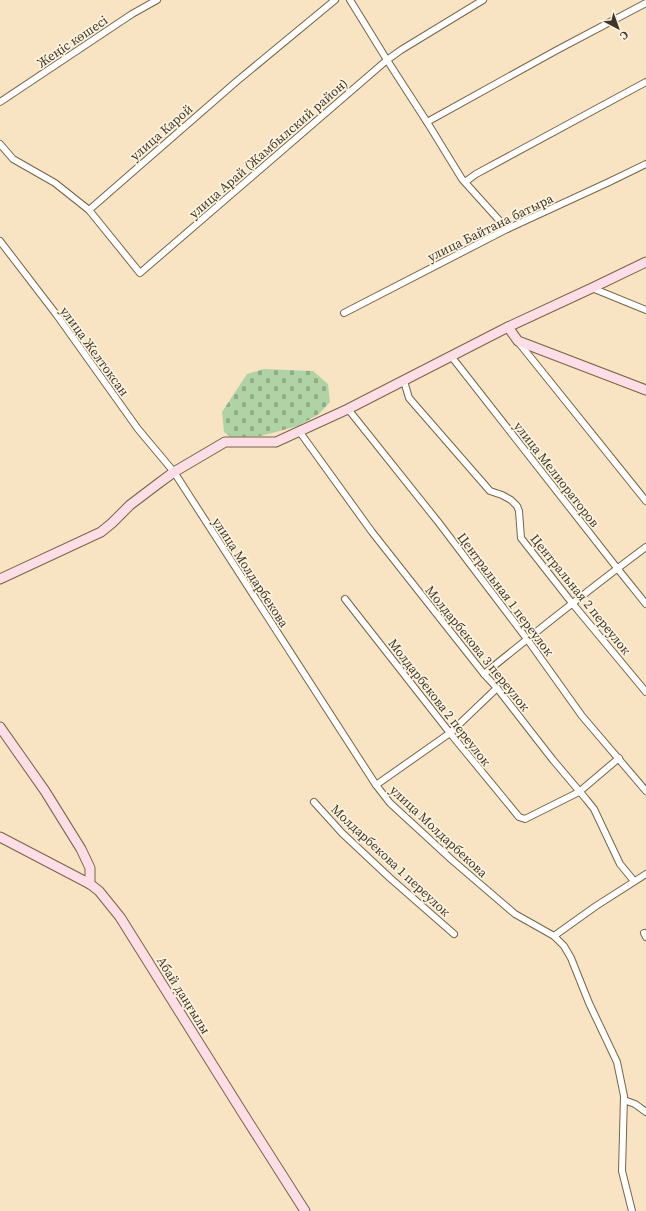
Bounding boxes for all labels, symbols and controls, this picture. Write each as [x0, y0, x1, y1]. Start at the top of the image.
north arrow [598, 8, 638, 48]
street label: Жеңіс көшесі [34, 11, 111, 71]
text: С [617, 27, 632, 43]
street label: улица Арай (Жамбылский район) [185, 75, 351, 222]
street label: улица Карой [126, 101, 196, 164]
street label: улица Байтана батыра [425, 189, 556, 265]
street label: улица Желтоксан [56, 303, 133, 400]
street label: улица Мелиораторов [510, 418, 603, 531]
street label: улица Молдарбекова [209, 514, 293, 631]
street label: Центральная 1 переулок [454, 529, 558, 659]
street label: Центральная 2 переулок [527, 531, 635, 658]
street label: Молдарбекова 3 переулок [422, 582, 534, 715]
street label: Молдарбекова 2 переулок [385, 635, 495, 769]
street label: улица Молдарбекова [386, 782, 491, 881]
street label: Молдарбекова 1 переулок [327, 801, 454, 920]
street label: Абай даңғылы [153, 953, 214, 1037]

